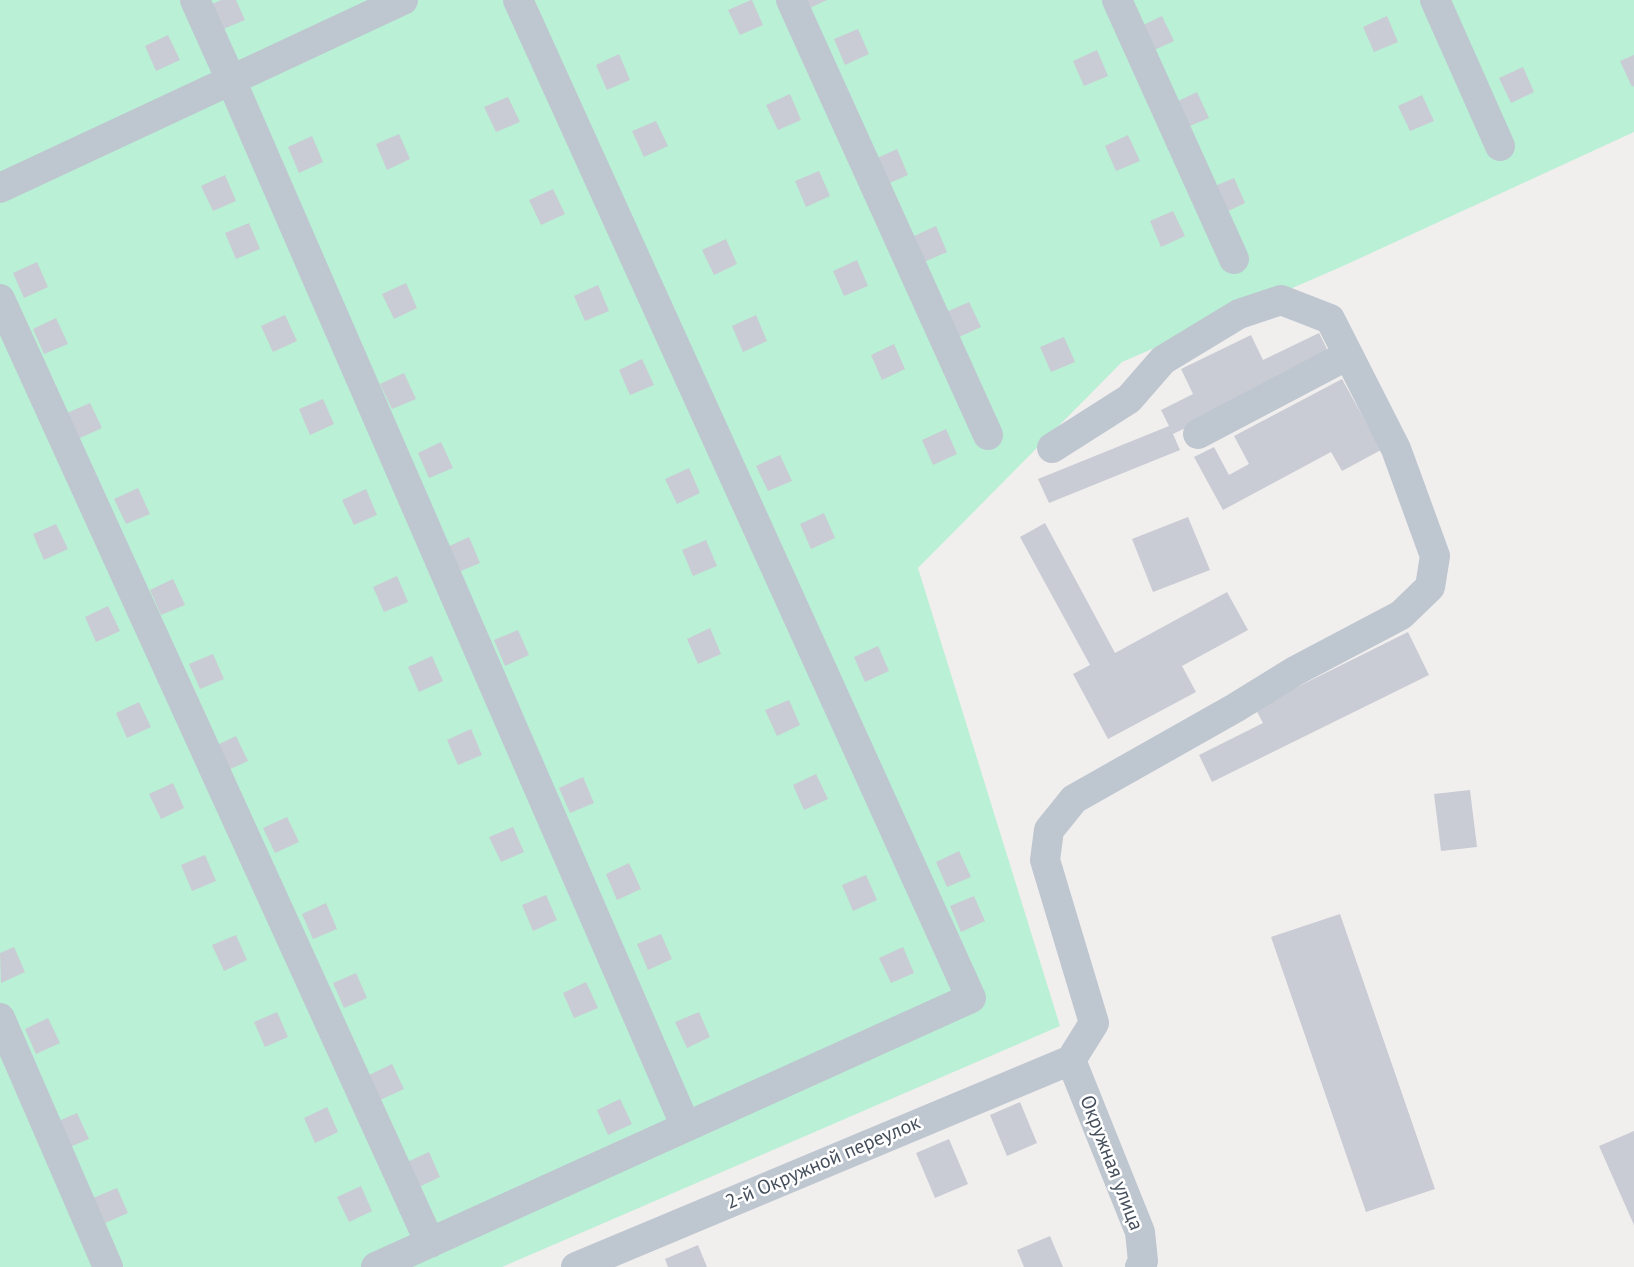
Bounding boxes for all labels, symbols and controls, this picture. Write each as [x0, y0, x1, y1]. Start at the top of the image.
street label: Окружная улица [1074, 1092, 1148, 1234]
street label: 2-й Окружной переулок [722, 1111, 924, 1215]

